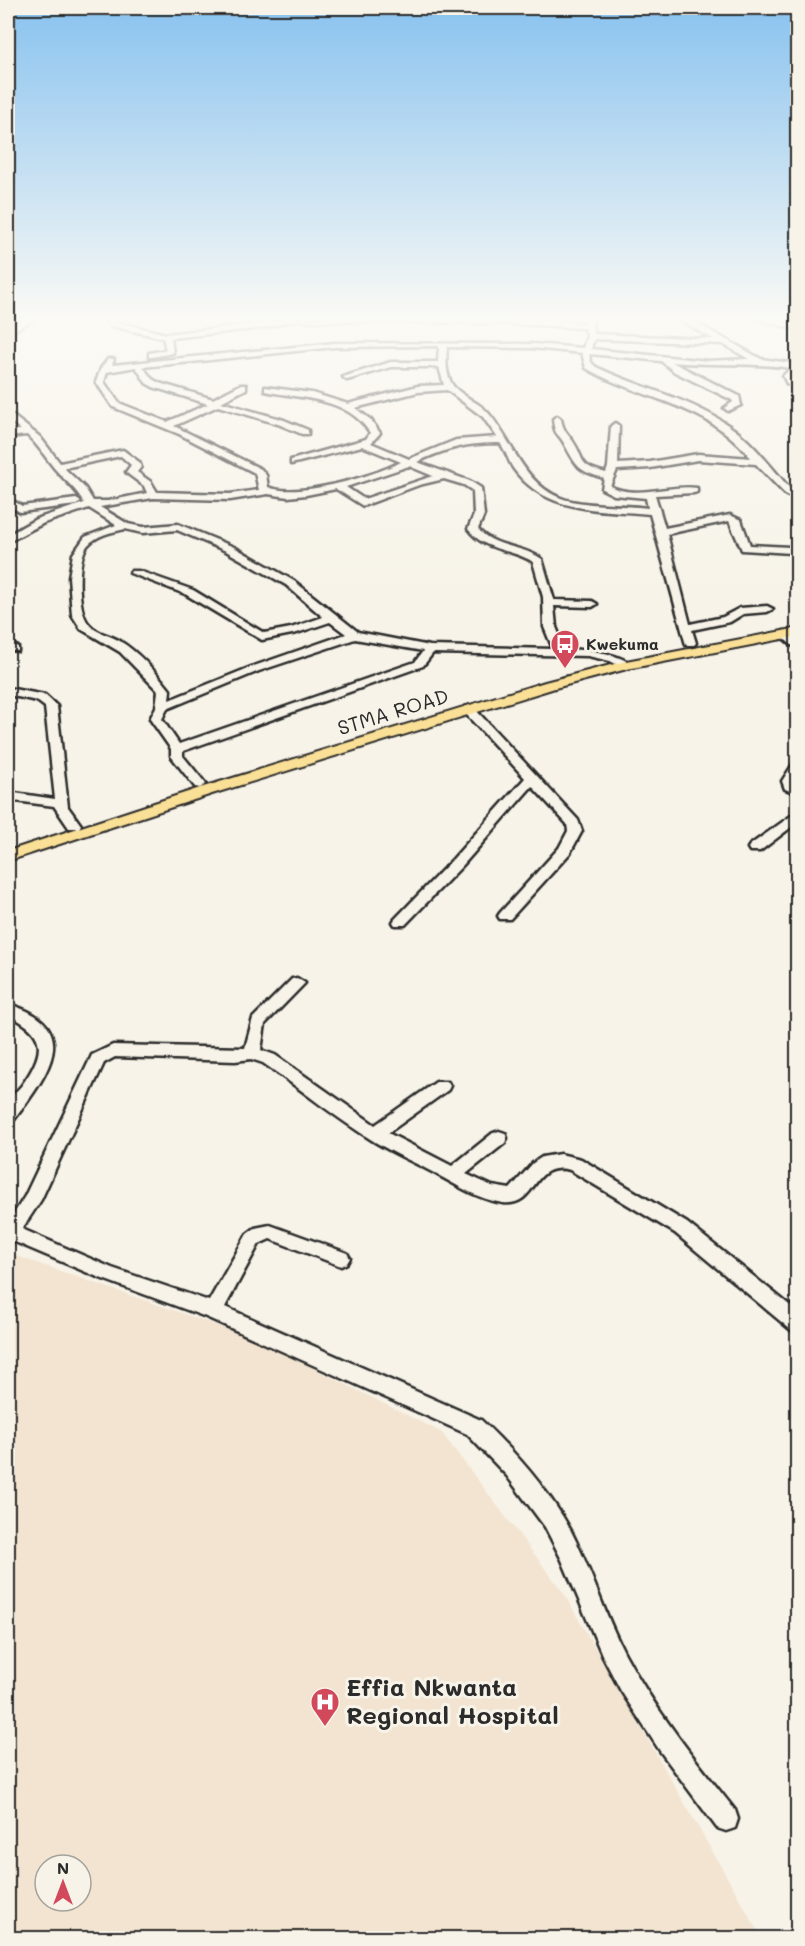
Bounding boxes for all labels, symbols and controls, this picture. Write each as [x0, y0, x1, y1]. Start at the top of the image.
bus stop icon: Kwekuma [549, 628, 581, 670]
place label: Kwekuma [586, 633, 659, 654]
street label: STMA ROAD [334, 682, 451, 740]
place label: Effia Nkwanta Regional Hospital [346, 1671, 559, 1730]
hospital icon: Effia Nkwanta Regional Hospital [309, 1686, 341, 1728]
north arrow [33, 1853, 93, 1913]
text: N [57, 1857, 69, 1878]

